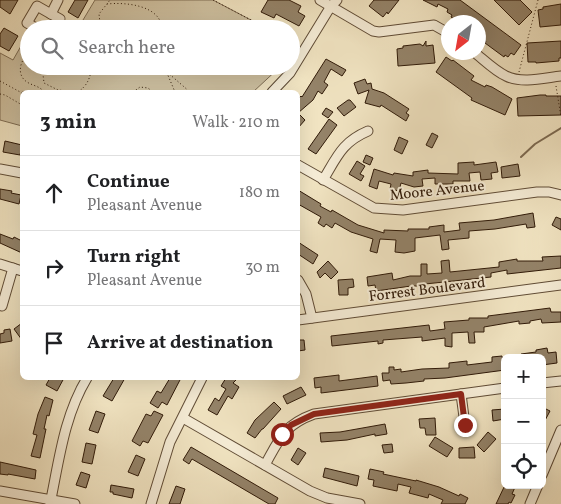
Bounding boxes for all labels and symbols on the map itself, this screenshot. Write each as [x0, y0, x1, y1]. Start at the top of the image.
north arrow [441, 15, 486, 60]
street label: Moore Avenue [389, 176, 486, 207]
street label: Forrest Boulevard [368, 273, 487, 308]
route end [454, 414, 477, 437]
route start [271, 423, 294, 446]

